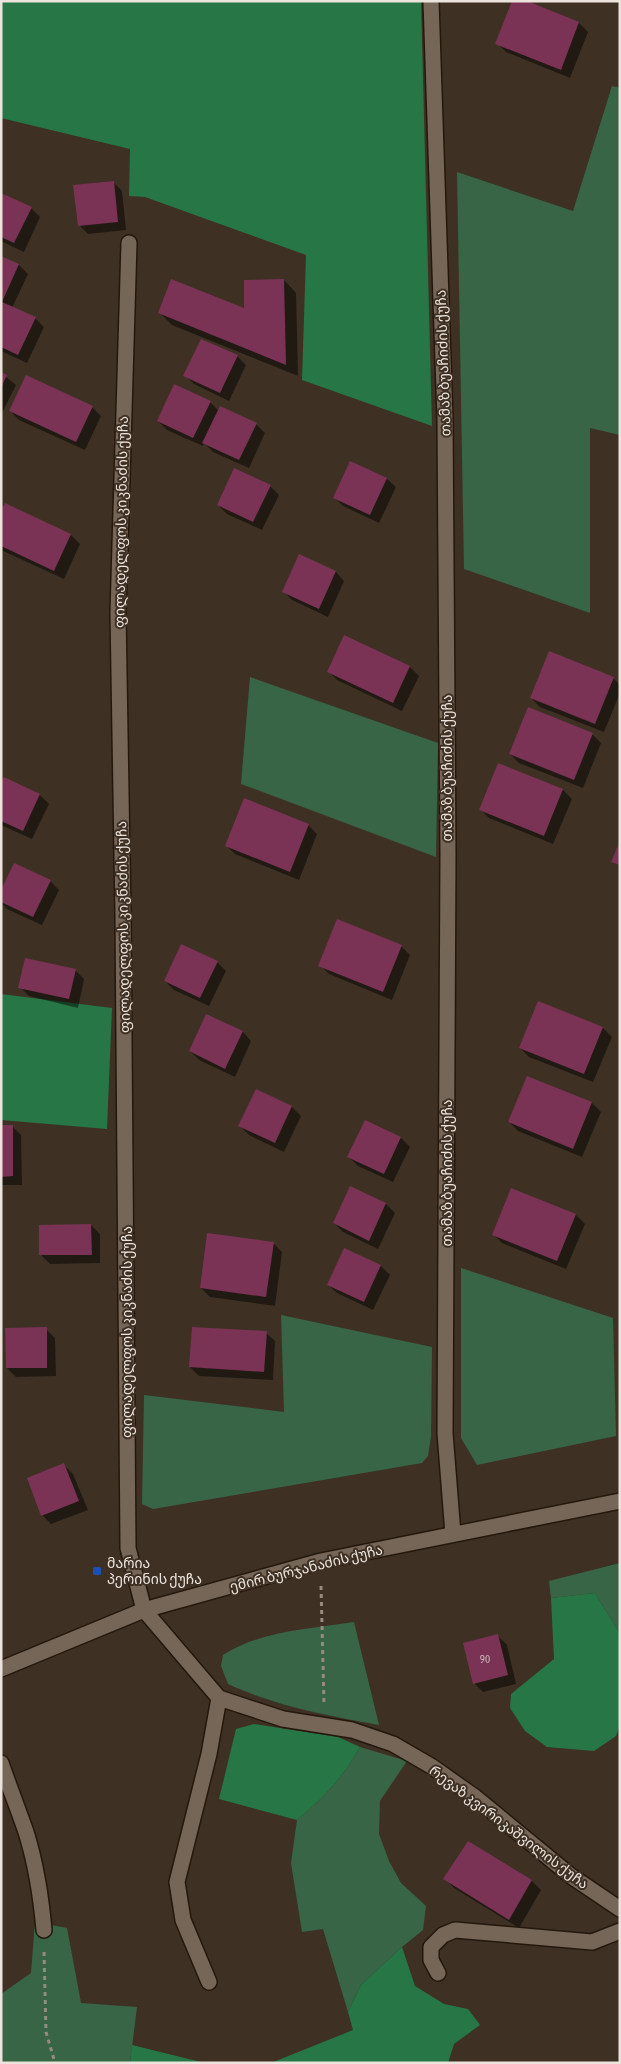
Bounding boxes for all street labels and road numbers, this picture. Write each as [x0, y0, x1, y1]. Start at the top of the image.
street label: თამაზ ბუაჩიძის ქუჩა [432, 289, 455, 437]
street label: ფილადელფოს კიკნაძის ქუჩა [111, 416, 132, 628]
street label: თამაზ ბუაჩიძის ქუჩა [439, 695, 456, 841]
street label: ფილადელფოს კიკნაძის ქუჩა [113, 821, 134, 1033]
street label: თამაზ ბუაჩიძის ქუჩა [439, 1100, 456, 1246]
street label: ფილადელფოს კიკნაძის ქუჩა [119, 1226, 136, 1438]
street label: ემირ ბურჯანაძის ქუჩა [228, 1541, 384, 1596]
street label: რევაზ კვირიკაშვილის ქუჩა [426, 1762, 592, 1893]

